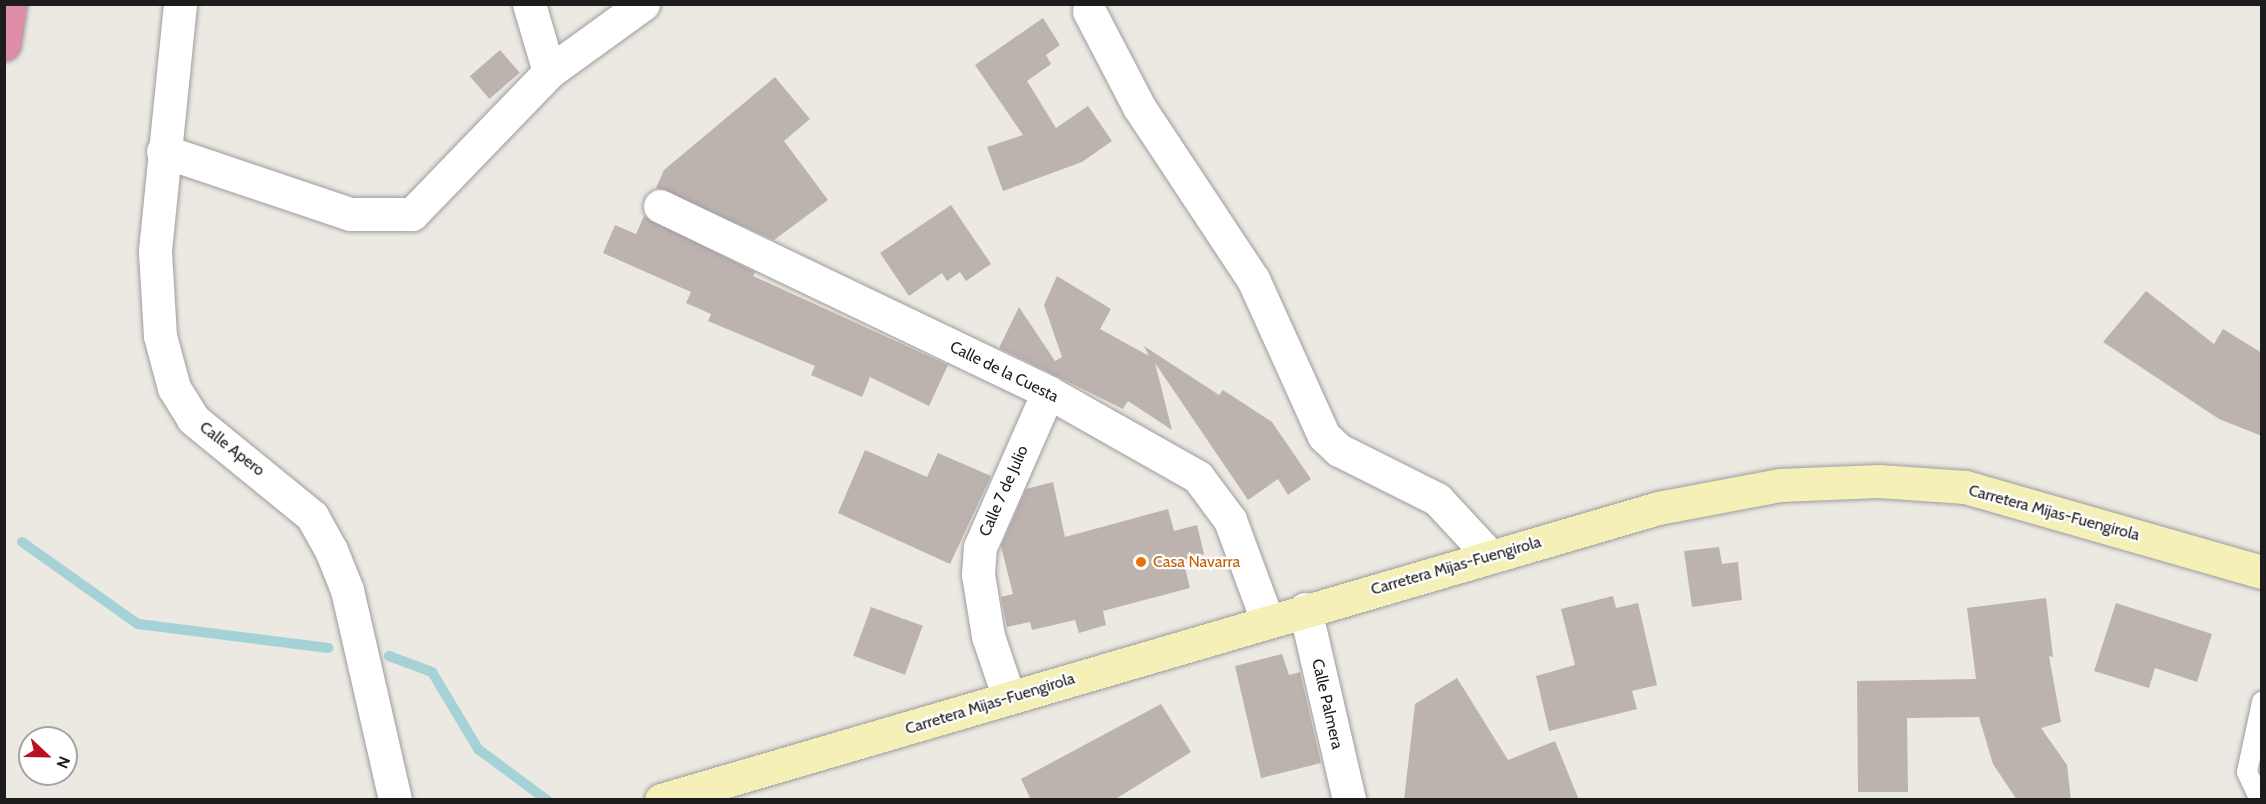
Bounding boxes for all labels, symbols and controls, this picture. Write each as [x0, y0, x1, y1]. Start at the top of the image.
street label: Calle de la Cuesta [947, 337, 1061, 407]
street label: Calle Apero [196, 418, 268, 480]
street label: Calle 7 de Julio [975, 443, 1033, 539]
street label: Carretera Mijas-Fuengirola [1966, 481, 2142, 545]
street label: Carretera Mijas-Fuengirola [1369, 533, 1543, 599]
place label: Casa Navarra [1153, 552, 1240, 572]
marker: Casa Navarra [1134, 555, 1148, 569]
street label: Calle Palmera [1307, 657, 1347, 751]
street label: Carretera Mijas-Fuengirola [903, 669, 1077, 739]
north arrow [18, 726, 78, 786]
text: N [52, 753, 74, 771]

